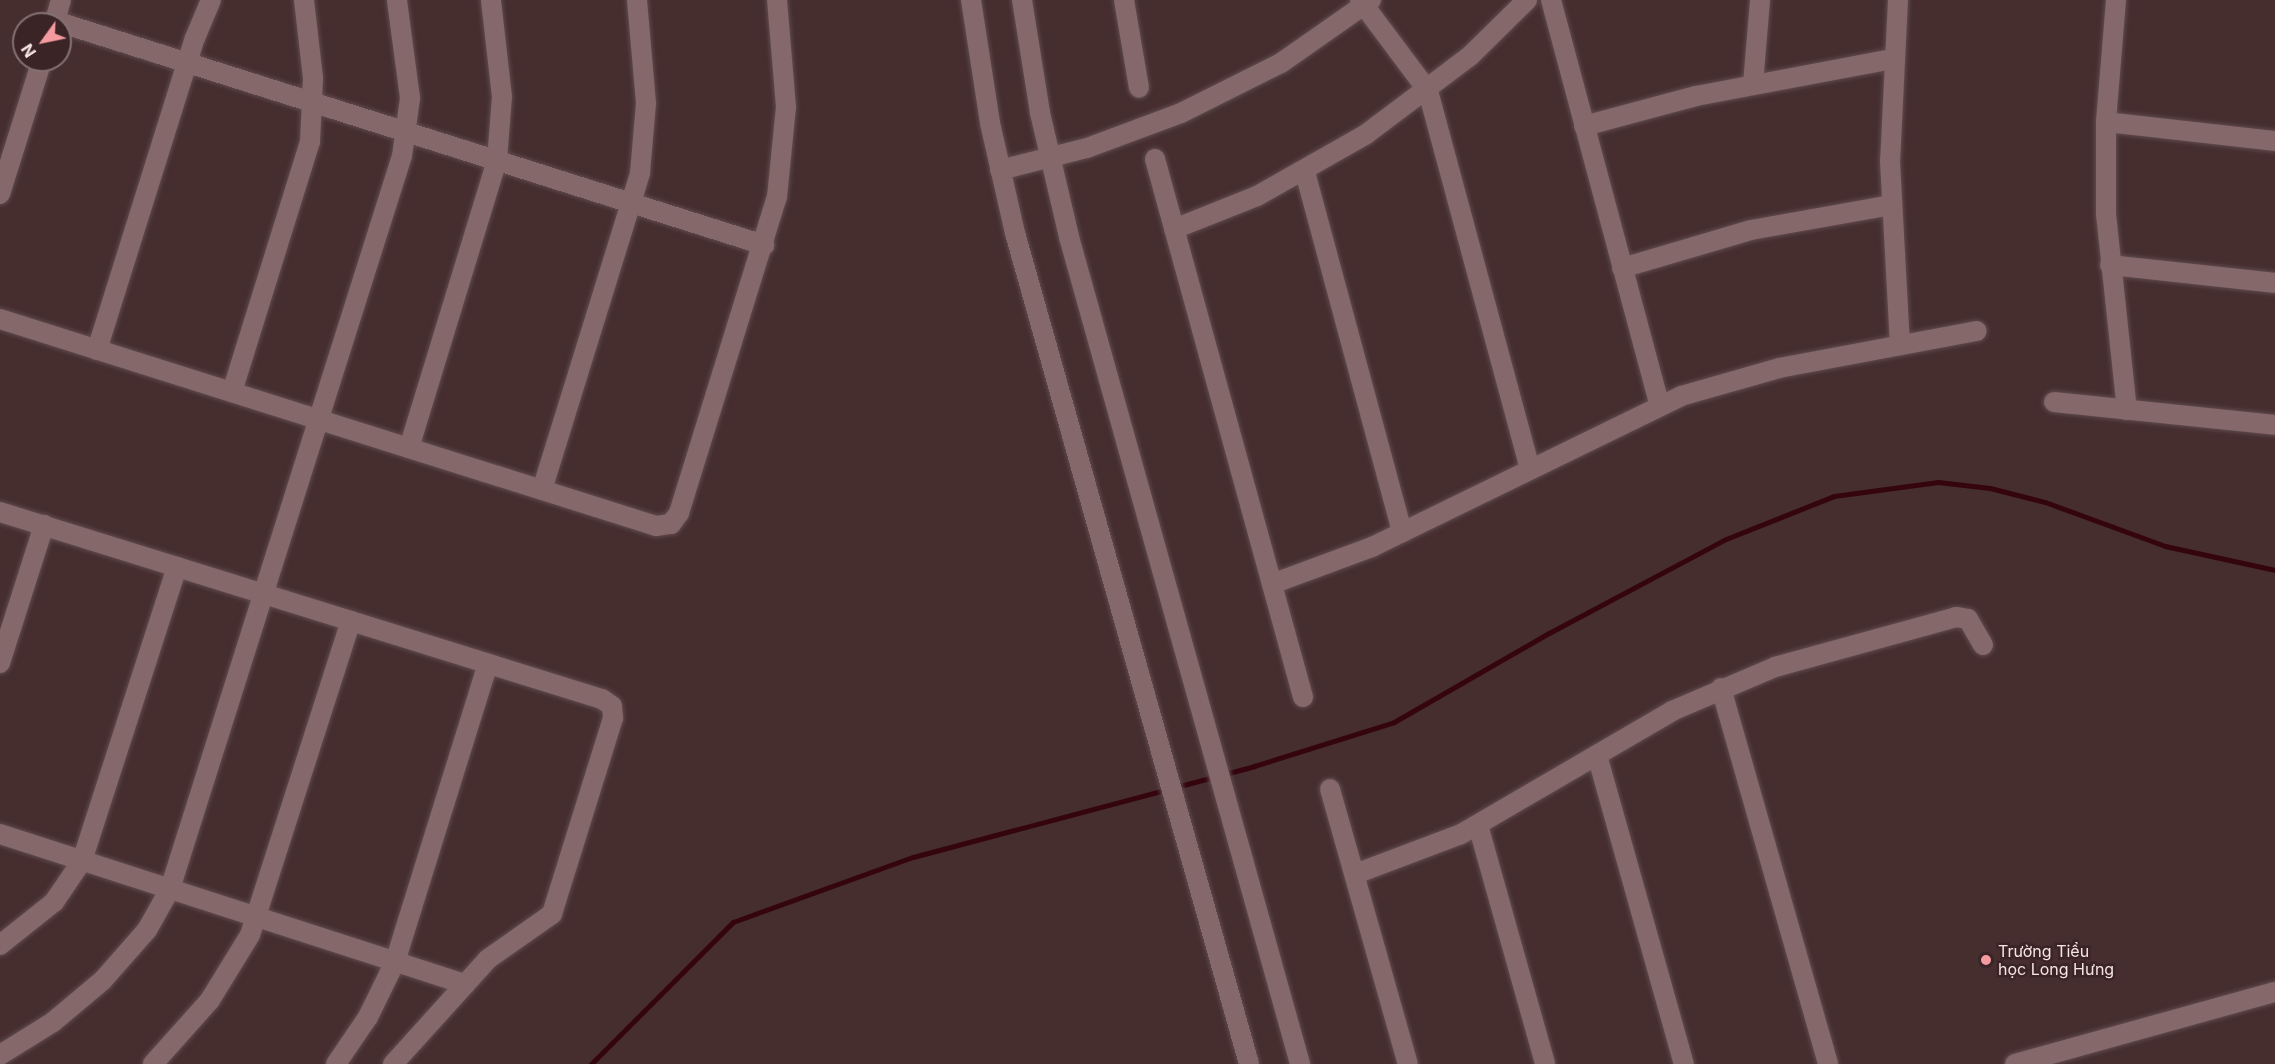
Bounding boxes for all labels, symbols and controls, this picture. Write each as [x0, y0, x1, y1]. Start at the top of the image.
north arrow [12, 12, 72, 72]
text: N [17, 40, 40, 61]
place label: Trường Tiểu học Long Hưng [1998, 941, 2114, 979]
marker: Trường Tiểu học Long Hưng [1979, 953, 1993, 967]

